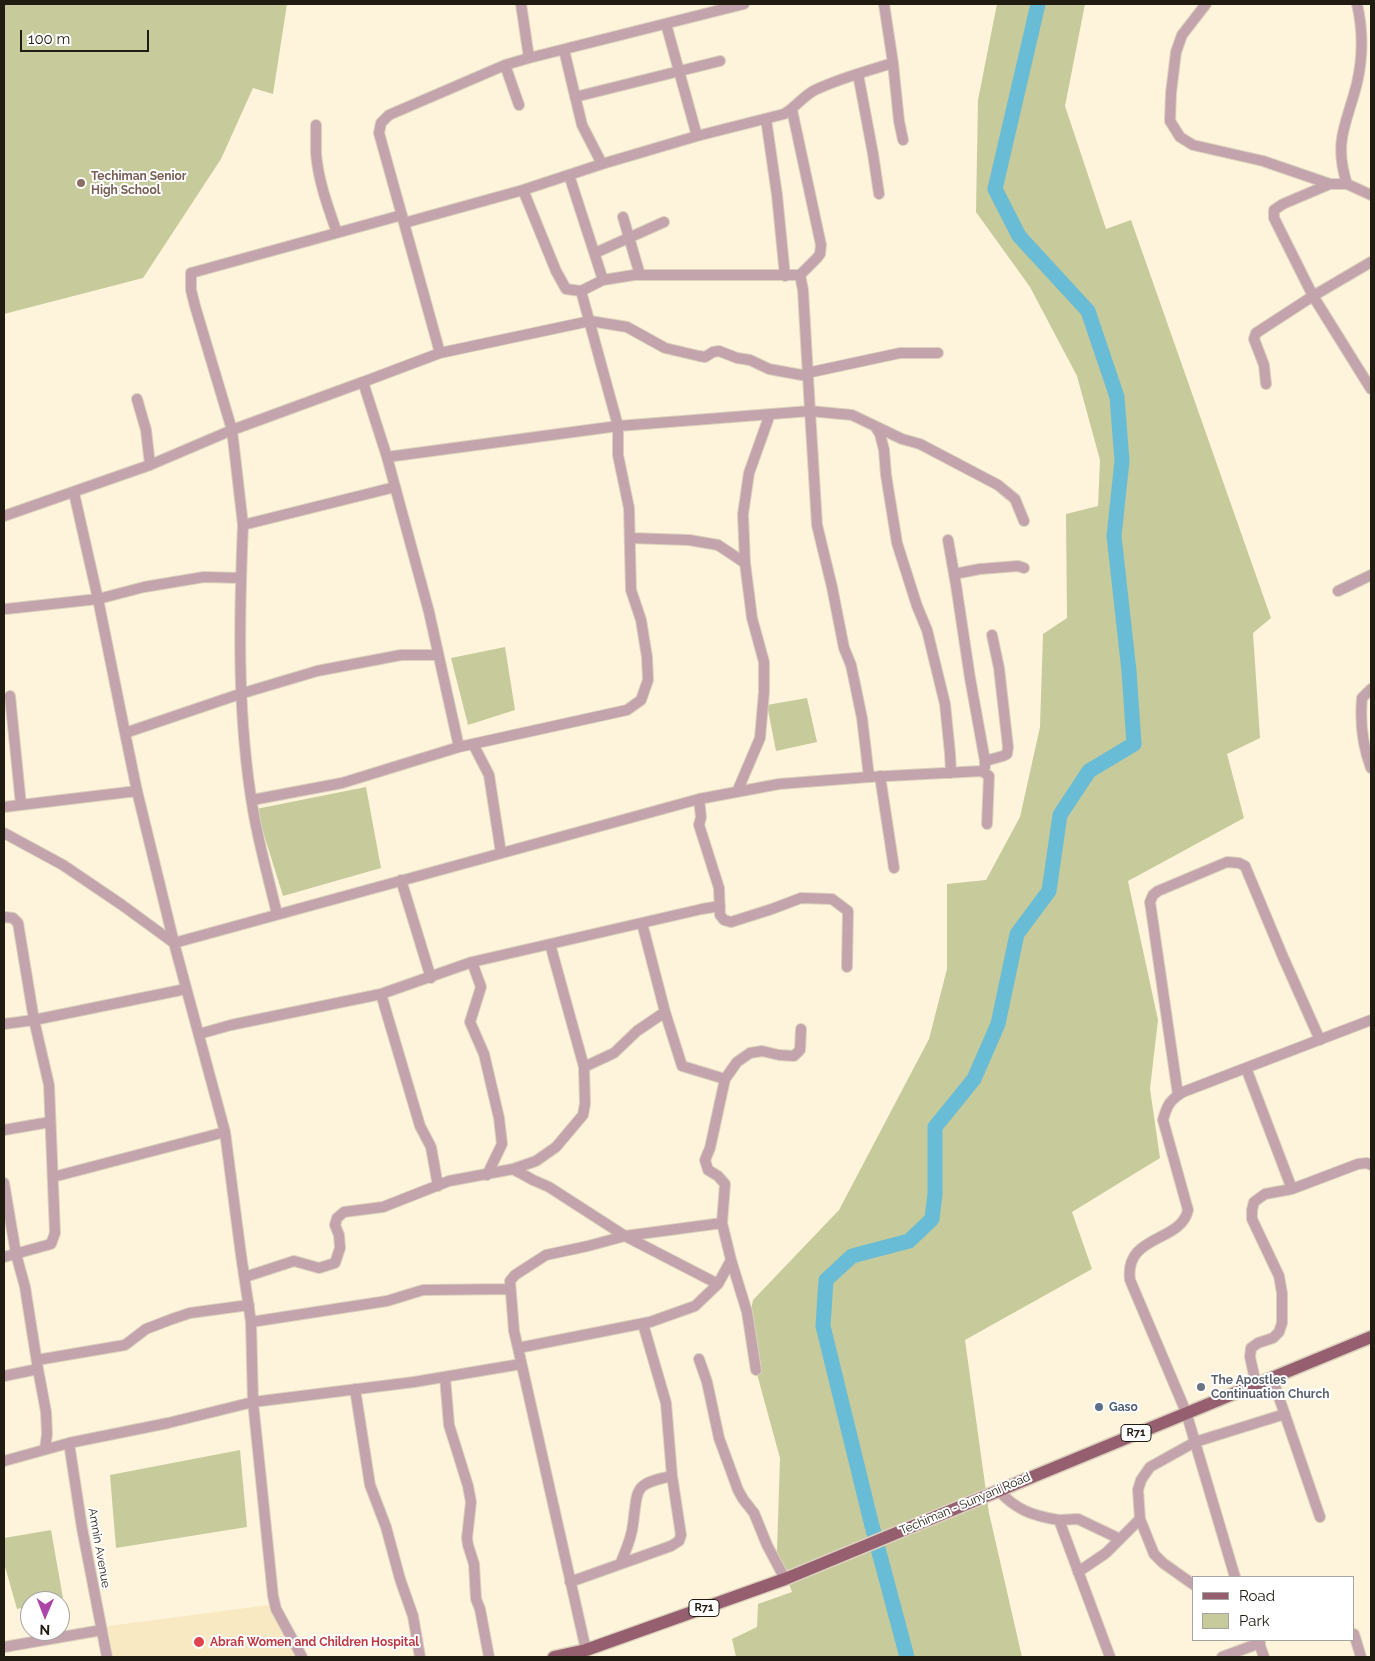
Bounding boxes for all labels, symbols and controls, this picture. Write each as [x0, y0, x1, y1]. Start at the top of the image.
scale bar [22, 20, 151, 52]
text: 100 m [28, 30, 70, 48]
place label: Techiman Senior High School [91, 169, 186, 197]
marker: Techiman Senior High School [75, 177, 87, 189]
place label: The Apostles Continuation Church [1211, 1373, 1329, 1401]
marker: The Apostles Continuation Church [1195, 1381, 1207, 1393]
place label: Gaso [1109, 1400, 1138, 1414]
marker: Gaso [1093, 1401, 1105, 1413]
road number: R71 [1121, 1425, 1151, 1442]
street label: Techiman - Sunyani Road [897, 1470, 1033, 1538]
street label: Amnin Avenue [85, 1507, 113, 1589]
legend [1192, 1576, 1355, 1641]
text: Road [1239, 1587, 1275, 1605]
north arrow [20, 1591, 70, 1641]
road number: R71 [689, 1600, 719, 1616]
text: Park [1239, 1612, 1270, 1630]
text: N [39, 1622, 50, 1638]
marker: Abrafi Women and Children Hospital [192, 1635, 206, 1649]
place label: Abrafi Women and Children Hospital [210, 1635, 419, 1649]

